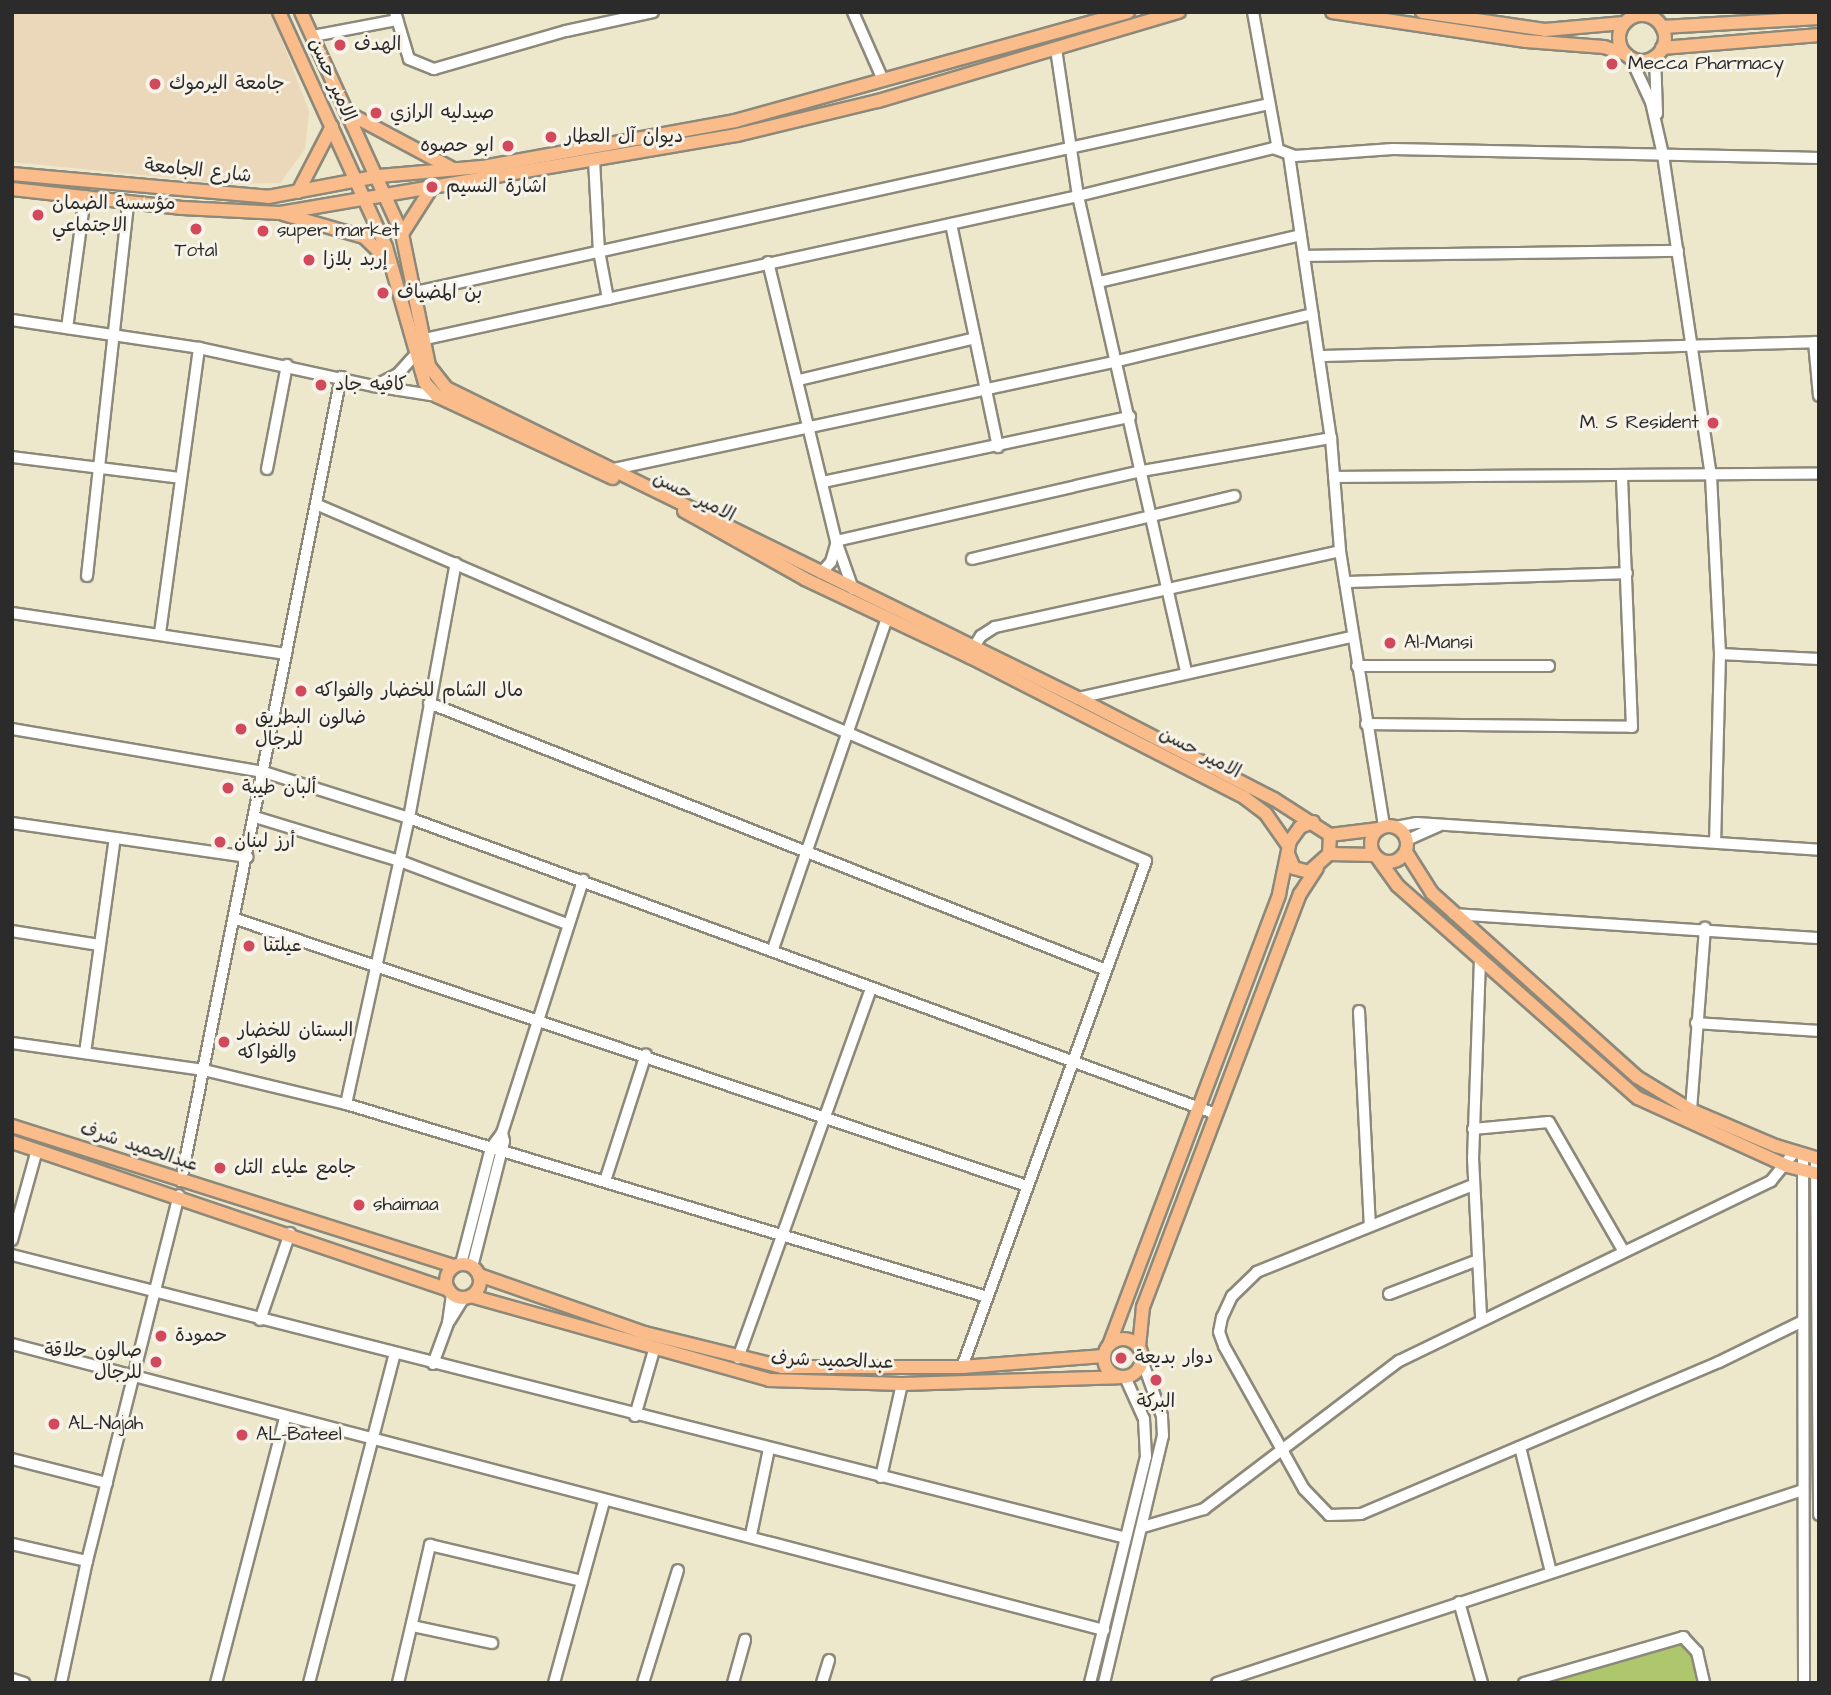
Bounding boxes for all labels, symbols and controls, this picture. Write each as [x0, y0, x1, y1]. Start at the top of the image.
place label: الهدف [354, 34, 401, 56]
street label: الامير حسن [303, 35, 361, 125]
marker: الهدف [332, 37, 348, 53]
place label: Mecca Pharmacy [1628, 53, 1784, 75]
marker: Mecca Pharmacy [1602, 54, 1622, 74]
place label: جامعة اليرموك [169, 73, 285, 95]
marker: جامعة اليرموك [147, 76, 163, 92]
place label: صيدليه الرازي [390, 102, 494, 124]
marker: صيدليه الرازي [368, 105, 384, 121]
place label: ديوان آل العطار [565, 126, 683, 148]
marker: ديوان آل العطار [543, 129, 559, 145]
place label: ابو حصوه [420, 135, 494, 157]
marker: ابو حصوه [500, 138, 516, 154]
street label: شارع الجامعة [143, 154, 253, 188]
place label: اشارة النسيم [446, 176, 547, 198]
marker: اشارة النسيم [424, 179, 440, 195]
place label: مؤسسة الضمان الاجتماعي [52, 193, 176, 237]
marker: مؤسسة الضمان الاجتماعي [30, 207, 46, 223]
place label: super market [277, 220, 400, 242]
marker: Total [188, 221, 204, 237]
marker: super market [255, 223, 271, 239]
place label: Total [175, 240, 217, 262]
place label: إربد بلازا [323, 249, 387, 271]
marker: إربد بلازا [301, 252, 317, 268]
place label: بن المضياف [397, 282, 482, 304]
marker: بن المضياف [375, 285, 391, 301]
place label: كافيه جاد [335, 374, 407, 396]
marker: كافيه جاد [313, 377, 329, 393]
place label: M. S Resident [1580, 412, 1699, 434]
marker: M. S Resident [1705, 415, 1721, 431]
street label: الامير حسن [649, 467, 739, 527]
place label: Al-Mansi [1404, 632, 1472, 654]
marker: Al-Mansi [1382, 635, 1398, 651]
place label: مال الشام للخضار والفواكه [315, 680, 523, 702]
marker: مال الشام للخضار والفواكه [293, 683, 309, 699]
place label: ضالون البطريق للرجال [255, 707, 366, 751]
marker: ضالون البطريق للرجال [233, 721, 249, 737]
street label: الامير حسن [1155, 722, 1245, 784]
place label: ألبان طيبة [242, 777, 316, 799]
marker: ألبان طيبة [220, 780, 236, 796]
place label: أرز لبنان [234, 831, 295, 853]
marker: أرز لبنان [212, 834, 228, 850]
place label: عيلتنا [263, 935, 302, 957]
marker: عيلتنا [241, 938, 257, 954]
place label: البستان للخضار والفواكه [238, 1020, 353, 1064]
marker: البستان للخضار والفواكه [216, 1034, 232, 1050]
street label: عبدالحميد شرف [77, 1117, 201, 1177]
place label: جامع علياء التل [234, 1157, 356, 1179]
marker: جامع علياء التل [212, 1160, 228, 1176]
place label: shaimaa [373, 1194, 439, 1216]
marker: shaimaa [351, 1197, 367, 1213]
place label: حمودة [175, 1325, 227, 1347]
marker: حمودة [153, 1328, 169, 1344]
place label: صالون حلاقة للرجال [44, 1340, 142, 1384]
street label: عبدالحميد شرف [770, 1347, 894, 1375]
place label: دوار بديعة [1135, 1347, 1213, 1369]
marker: دوار بديعة [1113, 1350, 1129, 1366]
marker: صالون حلاقة للرجال [148, 1354, 164, 1370]
marker: البركة [1148, 1372, 1164, 1388]
place label: البركة [1137, 1391, 1175, 1413]
place label: AL-Najah [68, 1413, 143, 1435]
marker: AL-Najah [46, 1416, 62, 1432]
place label: AL-Bateel [256, 1424, 342, 1446]
marker: AL-Bateel [234, 1427, 250, 1443]

